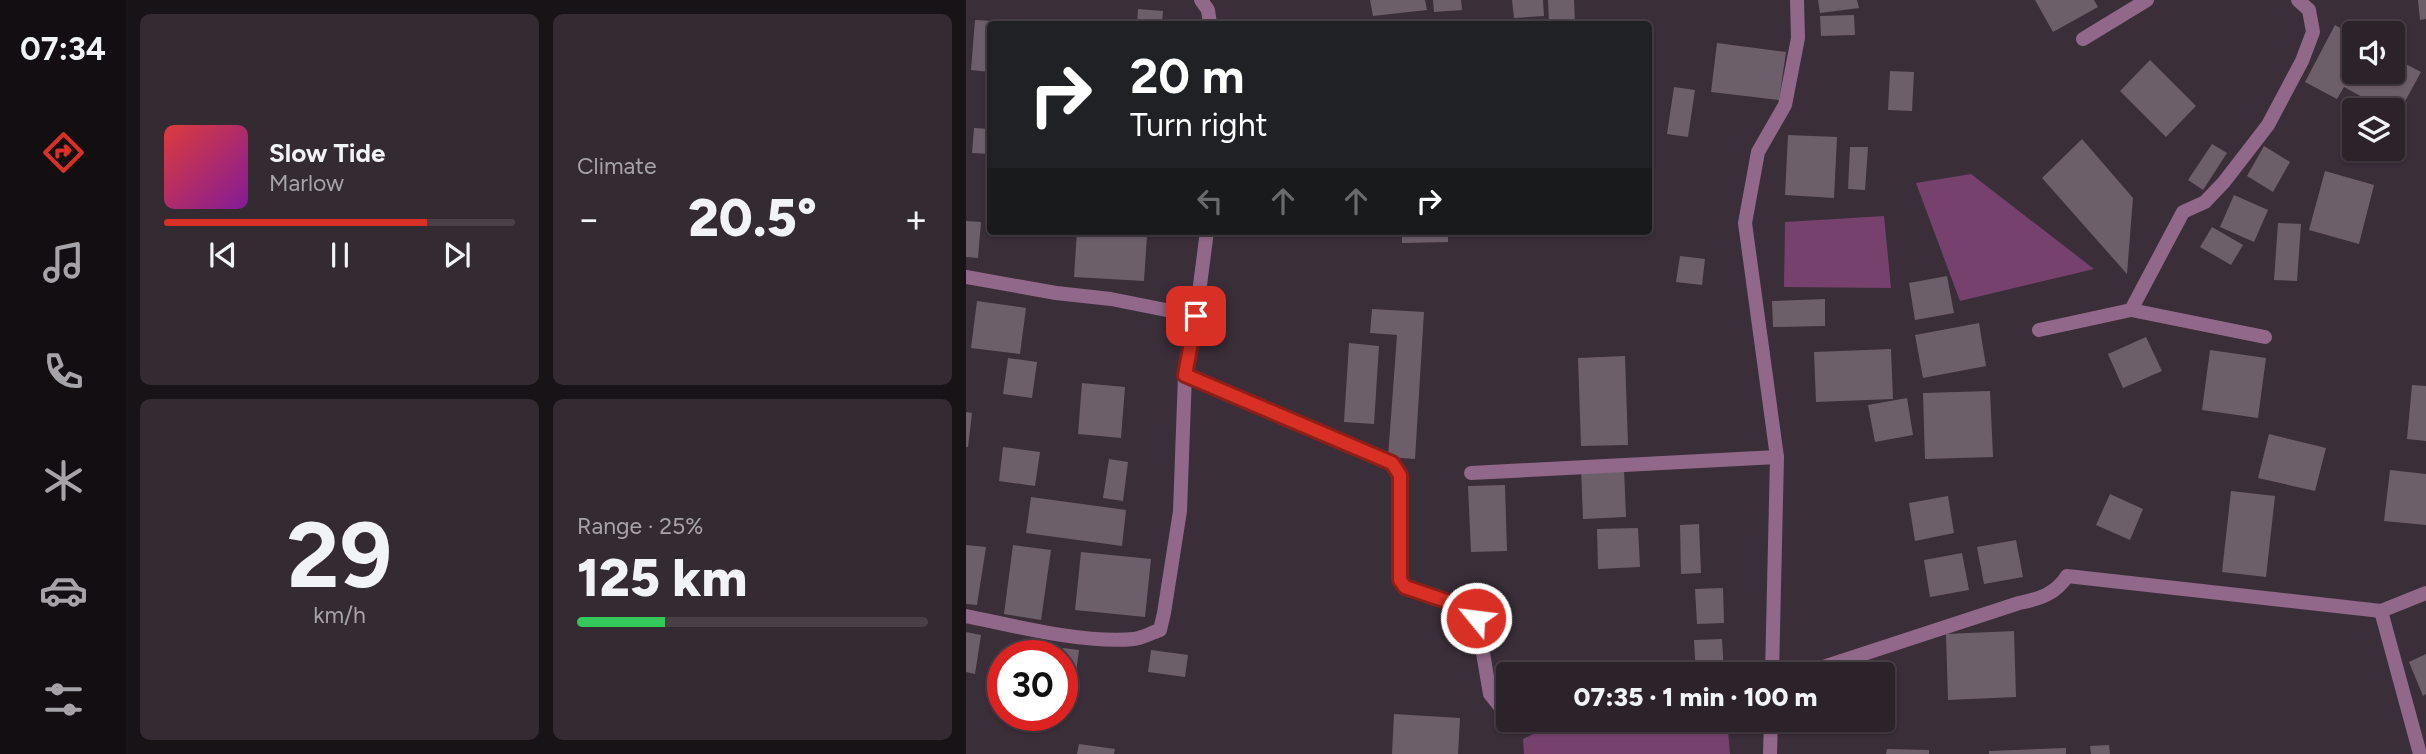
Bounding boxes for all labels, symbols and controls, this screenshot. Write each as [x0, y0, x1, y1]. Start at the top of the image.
map controls [2342, 21, 2405, 161]
button: sound [2342, 21, 2405, 84]
text: 07:34 [20, 30, 106, 68]
text: 20 m [1130, 46, 1245, 105]
icon: right [1015, 49, 1106, 140]
button: layers [2342, 98, 2405, 161]
text: Turn right [1130, 106, 1268, 144]
icon: directions [39, 128, 88, 177]
text: Slow Tide [269, 137, 385, 169]
text: Climate [577, 152, 656, 180]
text: Marlow [269, 169, 344, 197]
icon: left [1191, 182, 1229, 220]
icon: ahead [1264, 182, 1302, 220]
icon: ahead [1337, 182, 1375, 220]
icon: right [1410, 182, 1448, 220]
text: 20.5° [688, 187, 817, 249]
text: − [577, 196, 601, 242]
text: + [904, 196, 928, 242]
icon: previous [204, 236, 242, 274]
icon: pause [321, 236, 359, 274]
icon: next [438, 236, 476, 274]
icon: music [39, 238, 88, 287]
pin [1166, 286, 1226, 346]
icon: arrive [1177, 297, 1215, 335]
icon: phone [39, 347, 88, 396]
icon: climate [39, 456, 88, 505]
text: 29 [287, 501, 392, 610]
text: Range · 25% [577, 512, 703, 540]
text: 125 km [577, 547, 747, 609]
icon: car [39, 566, 88, 615]
position arrow [1439, 581, 1513, 655]
text: km/h [313, 601, 366, 629]
speed limit sign: 30 [987, 640, 1078, 731]
icon: filters [39, 675, 88, 724]
text: 07:35 · 1 min · 100 m [1574, 681, 1817, 713]

